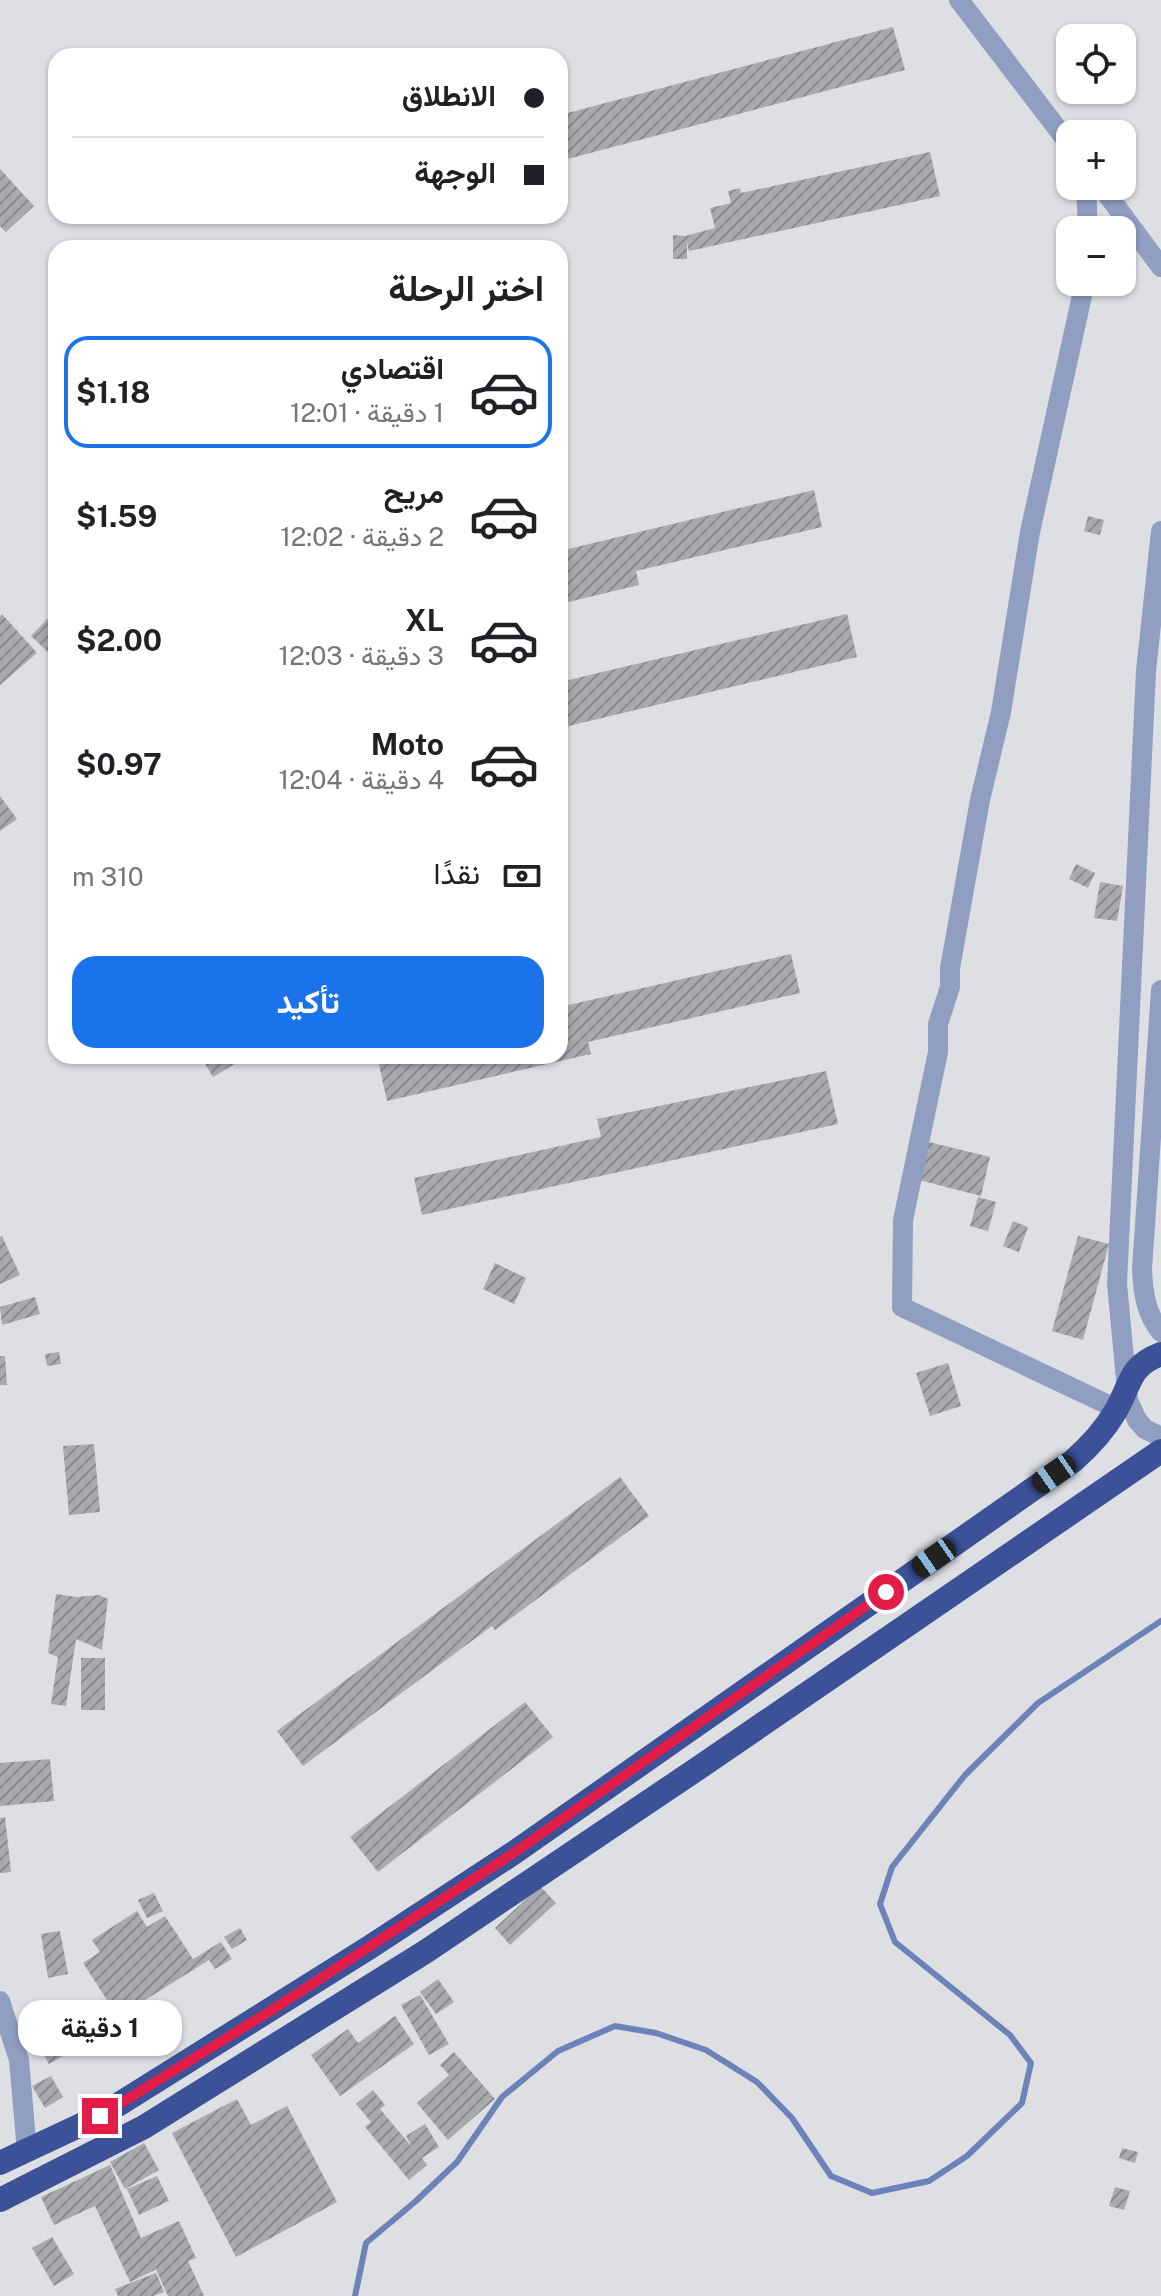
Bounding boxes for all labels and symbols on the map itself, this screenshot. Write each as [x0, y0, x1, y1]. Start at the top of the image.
car [1027, 1450, 1081, 1498]
car [907, 1534, 961, 1582]
route start [868, 1574, 904, 1610]
callout: 1 دقيقة [18, 2000, 182, 2056]
route end [82, 2098, 118, 2134]

